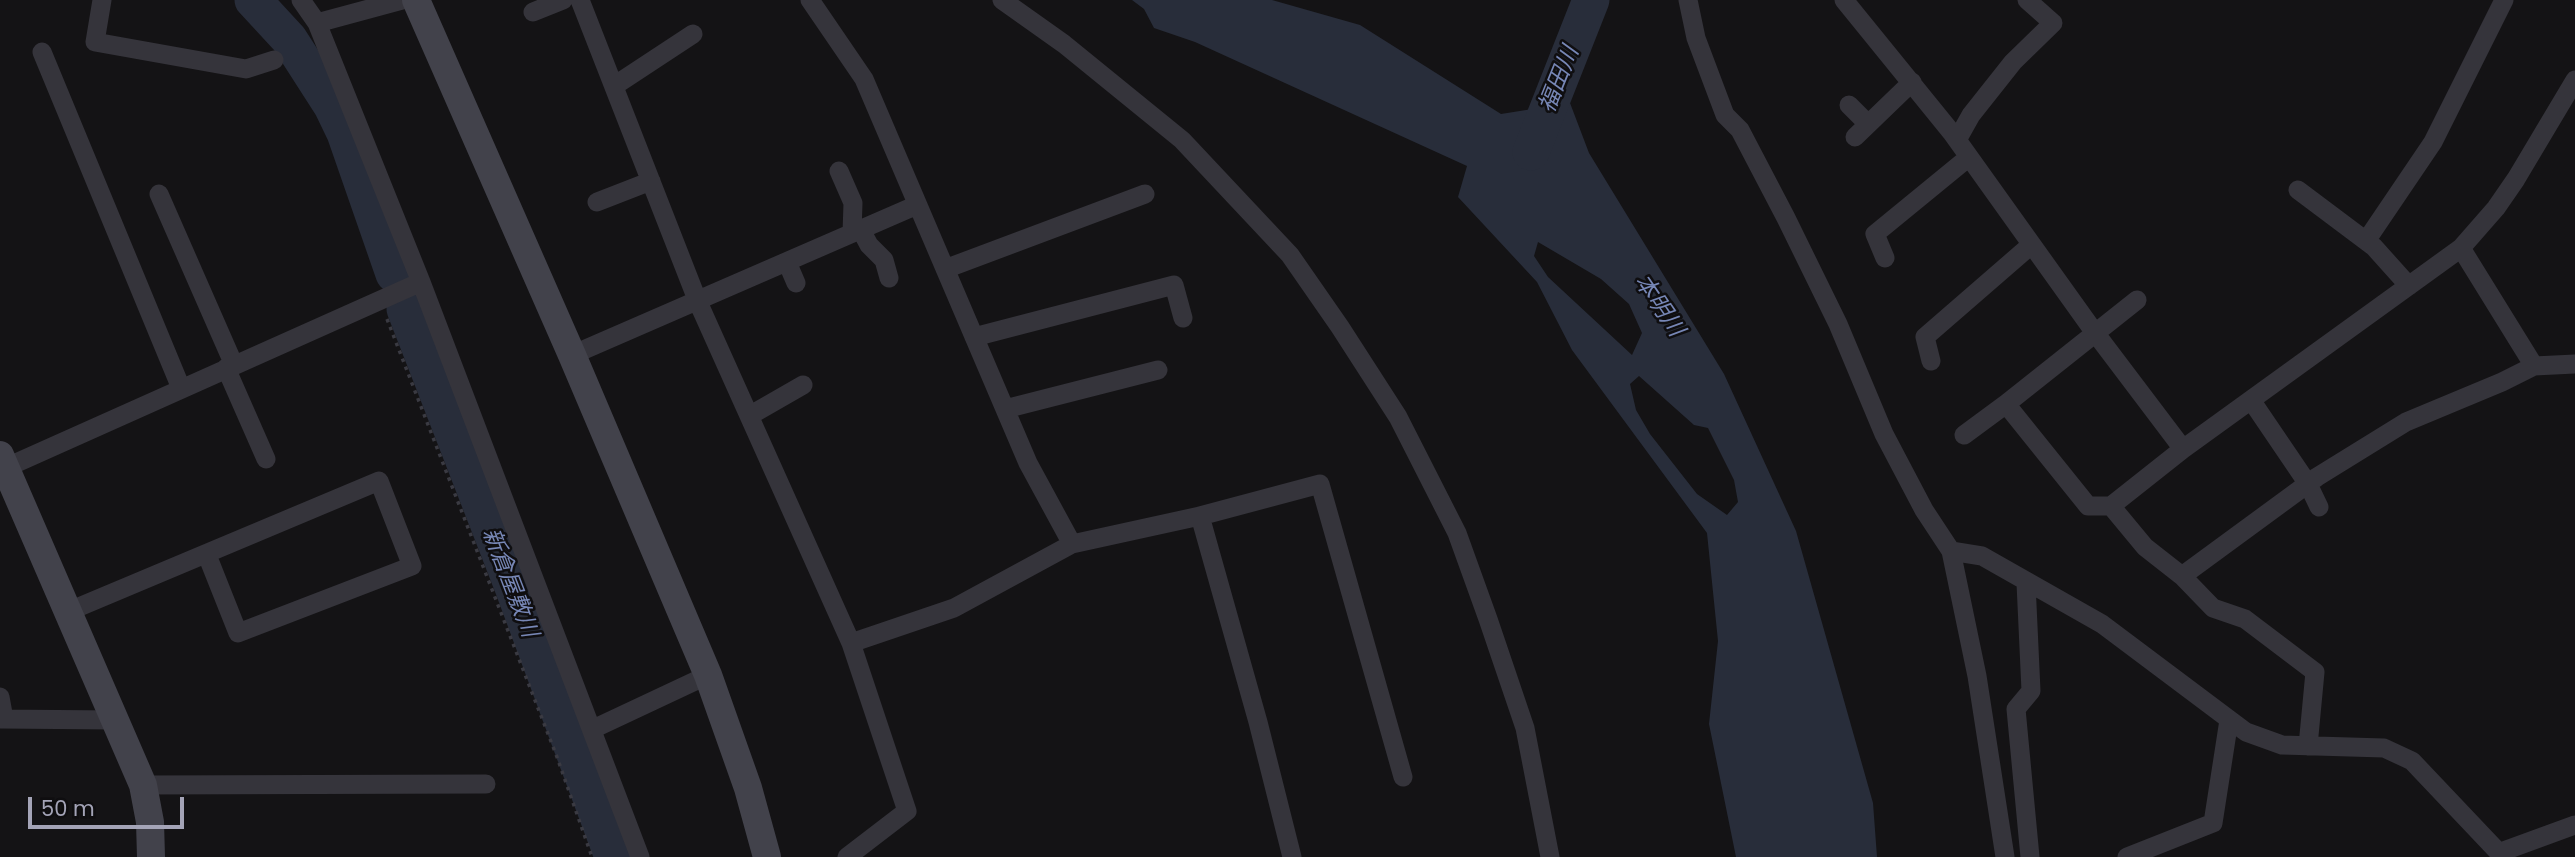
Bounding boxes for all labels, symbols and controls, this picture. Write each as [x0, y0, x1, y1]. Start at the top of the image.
water label: 福田川 [1534, 43, 1586, 117]
water label: 本明川 [1627, 270, 1689, 342]
water label: 新倉屋敷川 [476, 524, 542, 642]
scale bar [32, 784, 187, 828]
text: 50 m [41, 794, 95, 823]

